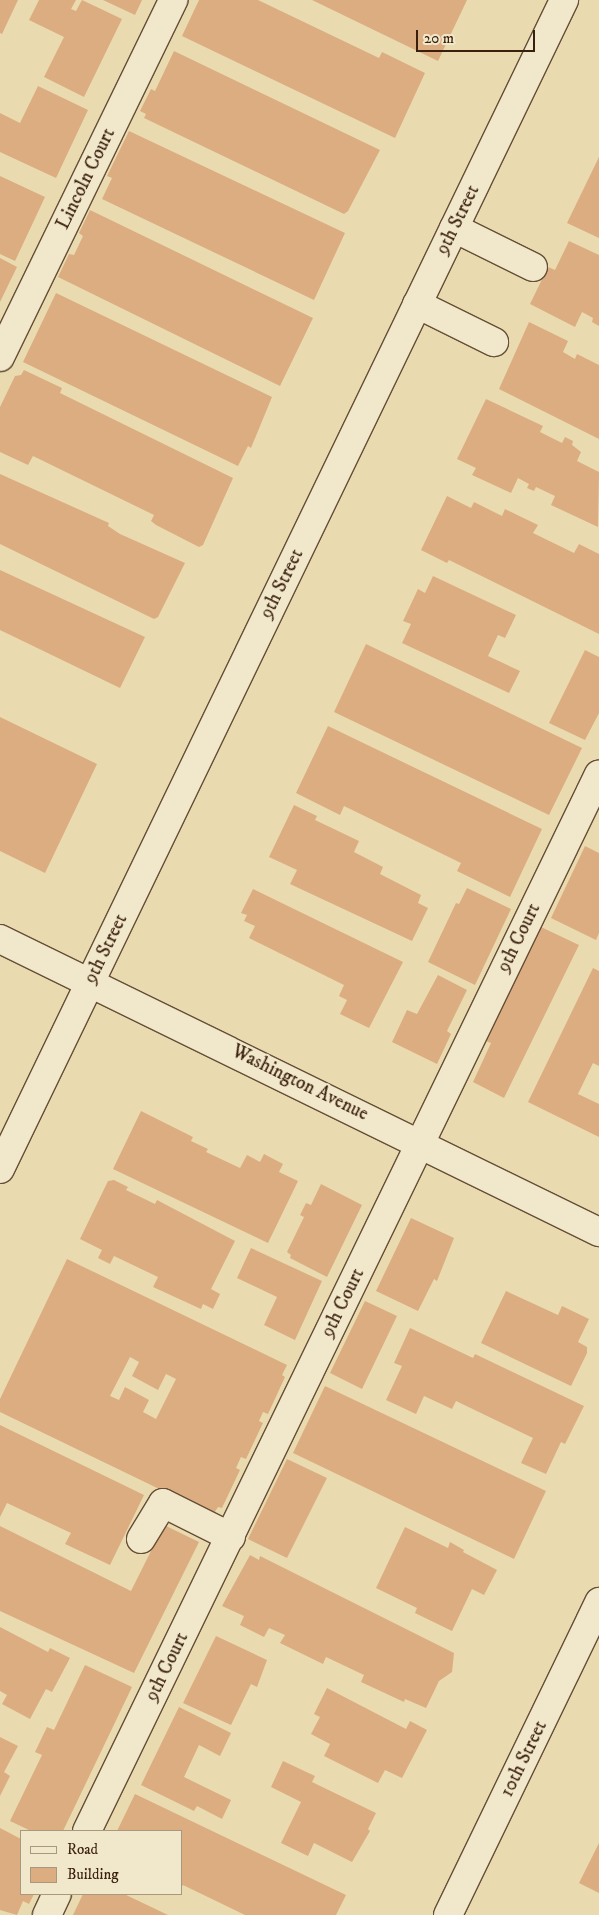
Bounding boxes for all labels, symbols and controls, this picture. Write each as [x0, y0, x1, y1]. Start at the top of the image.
scale bar [419, 20, 538, 52]
text: 20 m [424, 29, 454, 48]
street label: Lincoln Court [52, 125, 120, 233]
street label: 9th Street [431, 182, 485, 258]
street label: 9th Street [255, 546, 309, 622]
street label: 9th Court [493, 900, 545, 976]
street label: 9th Street [79, 911, 133, 987]
street label: Washington Avenue [228, 1040, 372, 1126]
street label: 9th Court [317, 1265, 369, 1341]
street label: 9th Court [141, 1629, 193, 1705]
street label: 10th Street [496, 1717, 552, 1801]
legend [20, 1830, 182, 1895]
text: Road [67, 1840, 98, 1859]
text: Building [67, 1865, 119, 1884]

